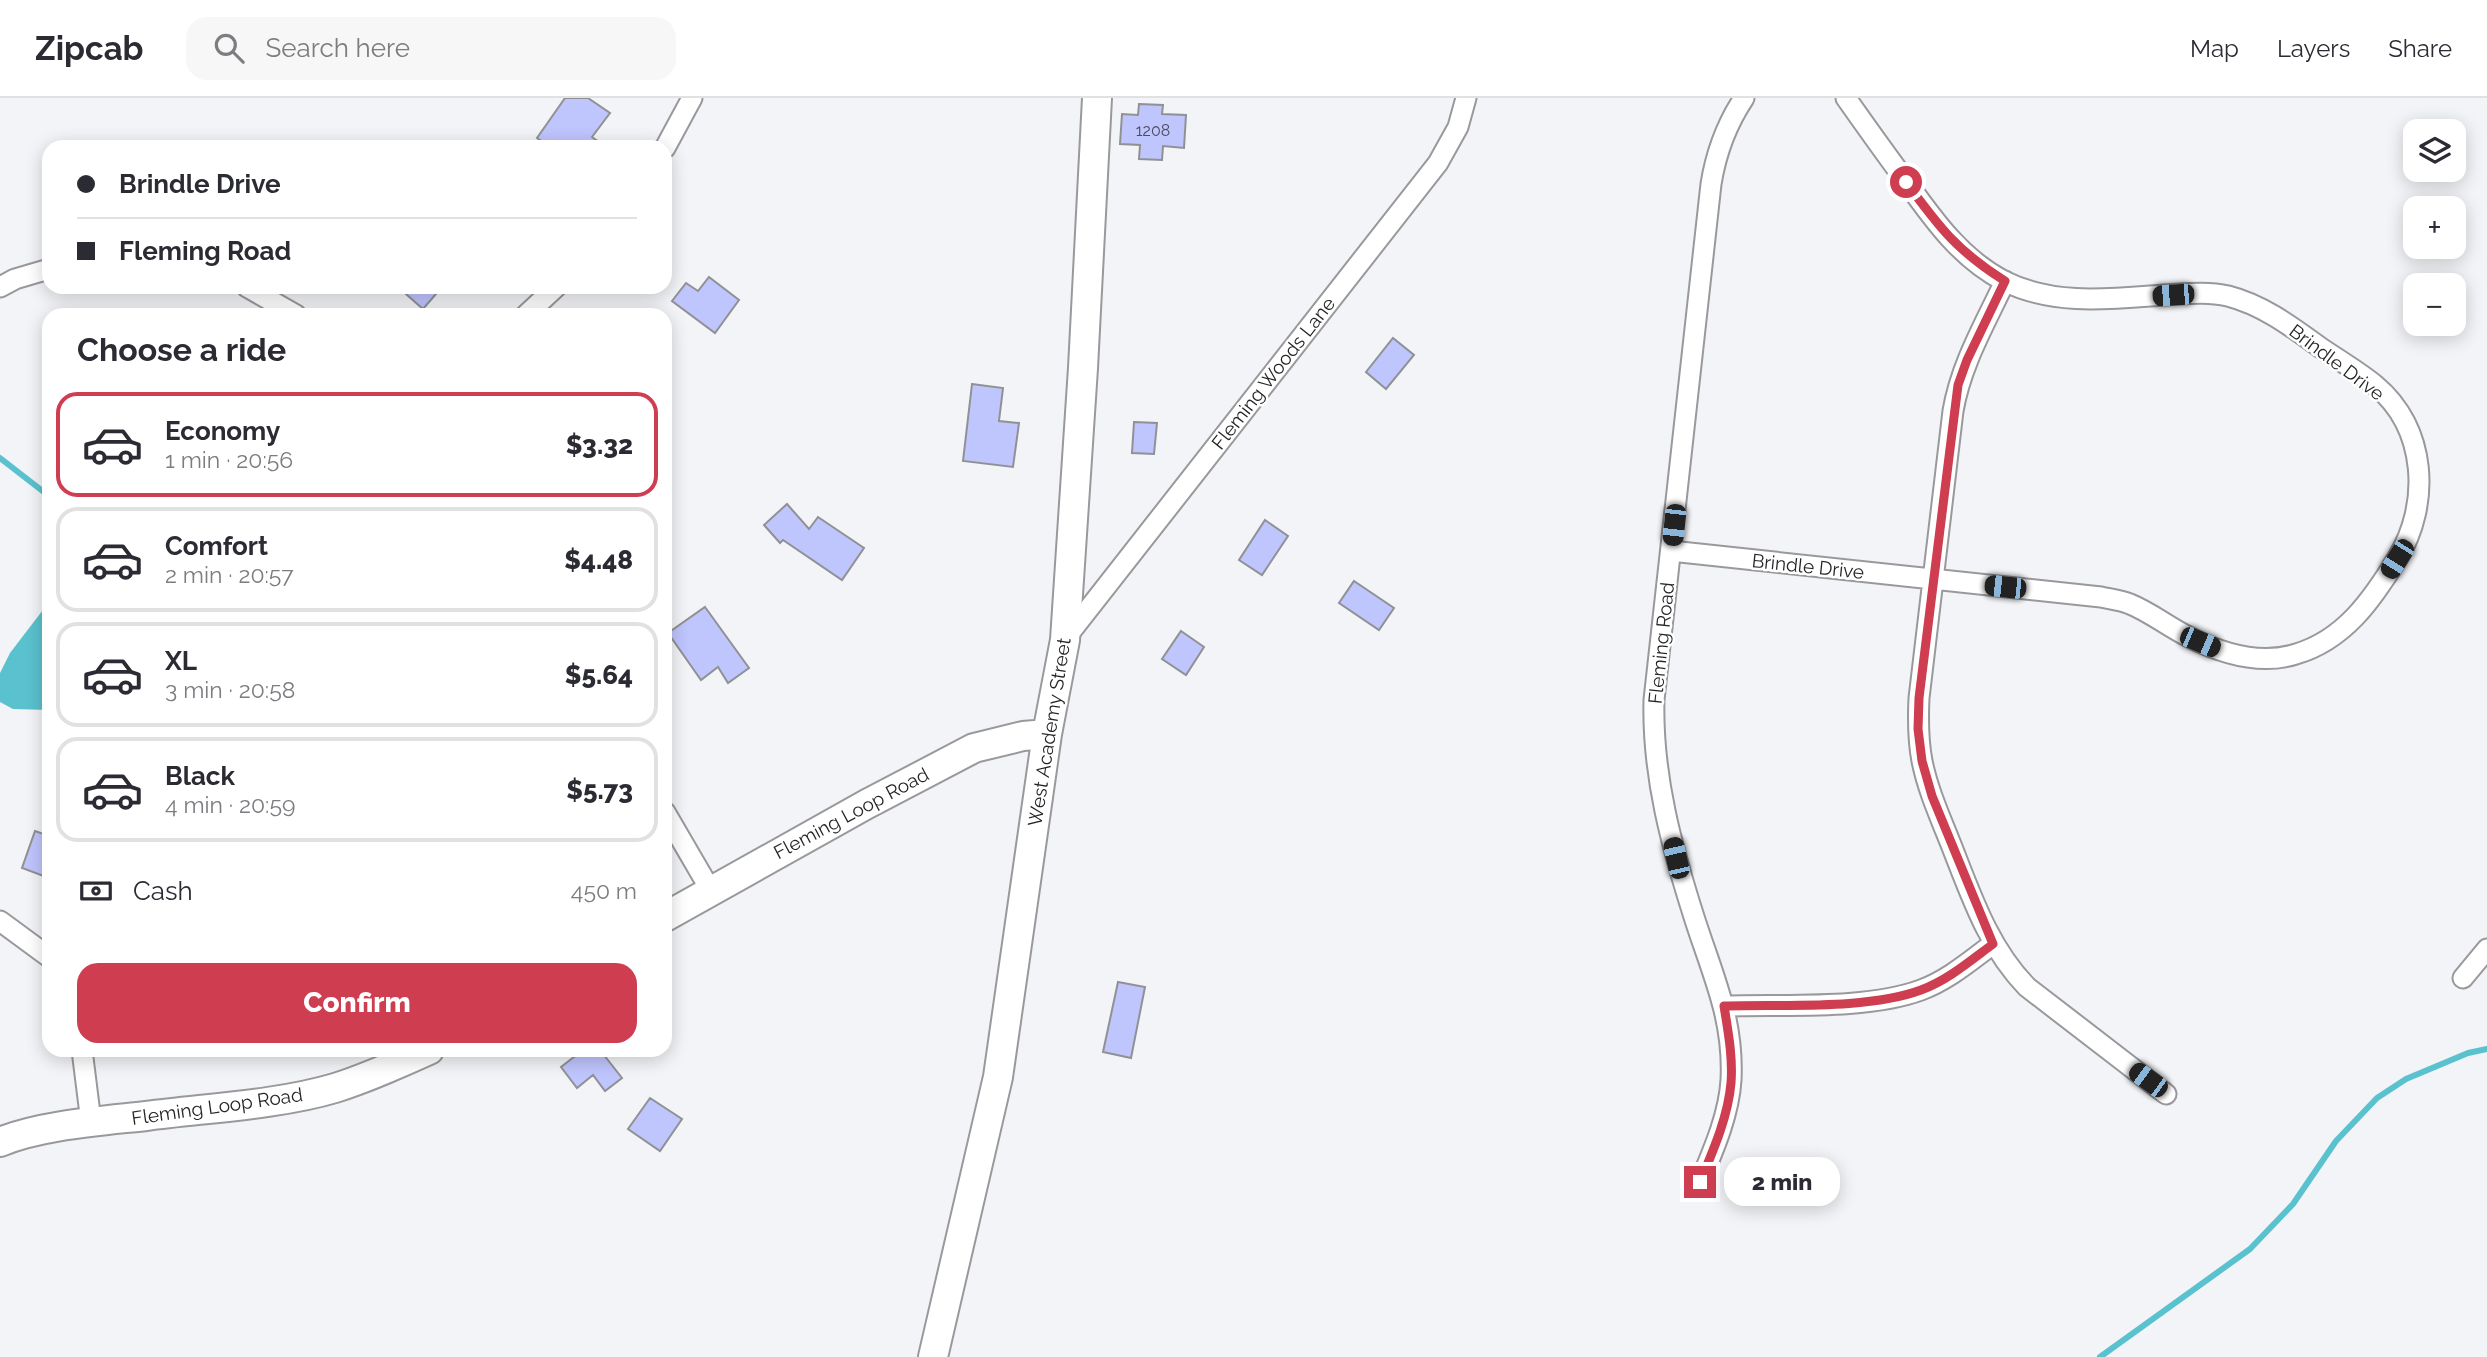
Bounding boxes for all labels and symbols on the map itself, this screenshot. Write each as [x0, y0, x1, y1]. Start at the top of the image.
house number: 1208 [1136, 121, 1170, 140]
route start [1890, 166, 1922, 198]
car [2152, 283, 2195, 307]
street label: Fleming Woods Lane [1207, 293, 1339, 453]
street label: Brindle Drive [2285, 319, 2389, 405]
car [1662, 503, 1687, 547]
car [2377, 536, 2418, 582]
street label: Brindle Drive [1751, 549, 1865, 583]
car [1984, 574, 2027, 600]
street label: Fleming Road [1644, 581, 1678, 705]
car [2177, 624, 2224, 660]
street label: West Academy Street [1023, 636, 1075, 828]
street label: Fleming Loop Road [770, 763, 932, 863]
car [1662, 835, 1691, 881]
car [2125, 1059, 2172, 1101]
street label: Fleming Loop Road [130, 1083, 304, 1129]
callout: 2 min [1724, 1158, 1840, 1206]
route end [1684, 1166, 1716, 1198]

